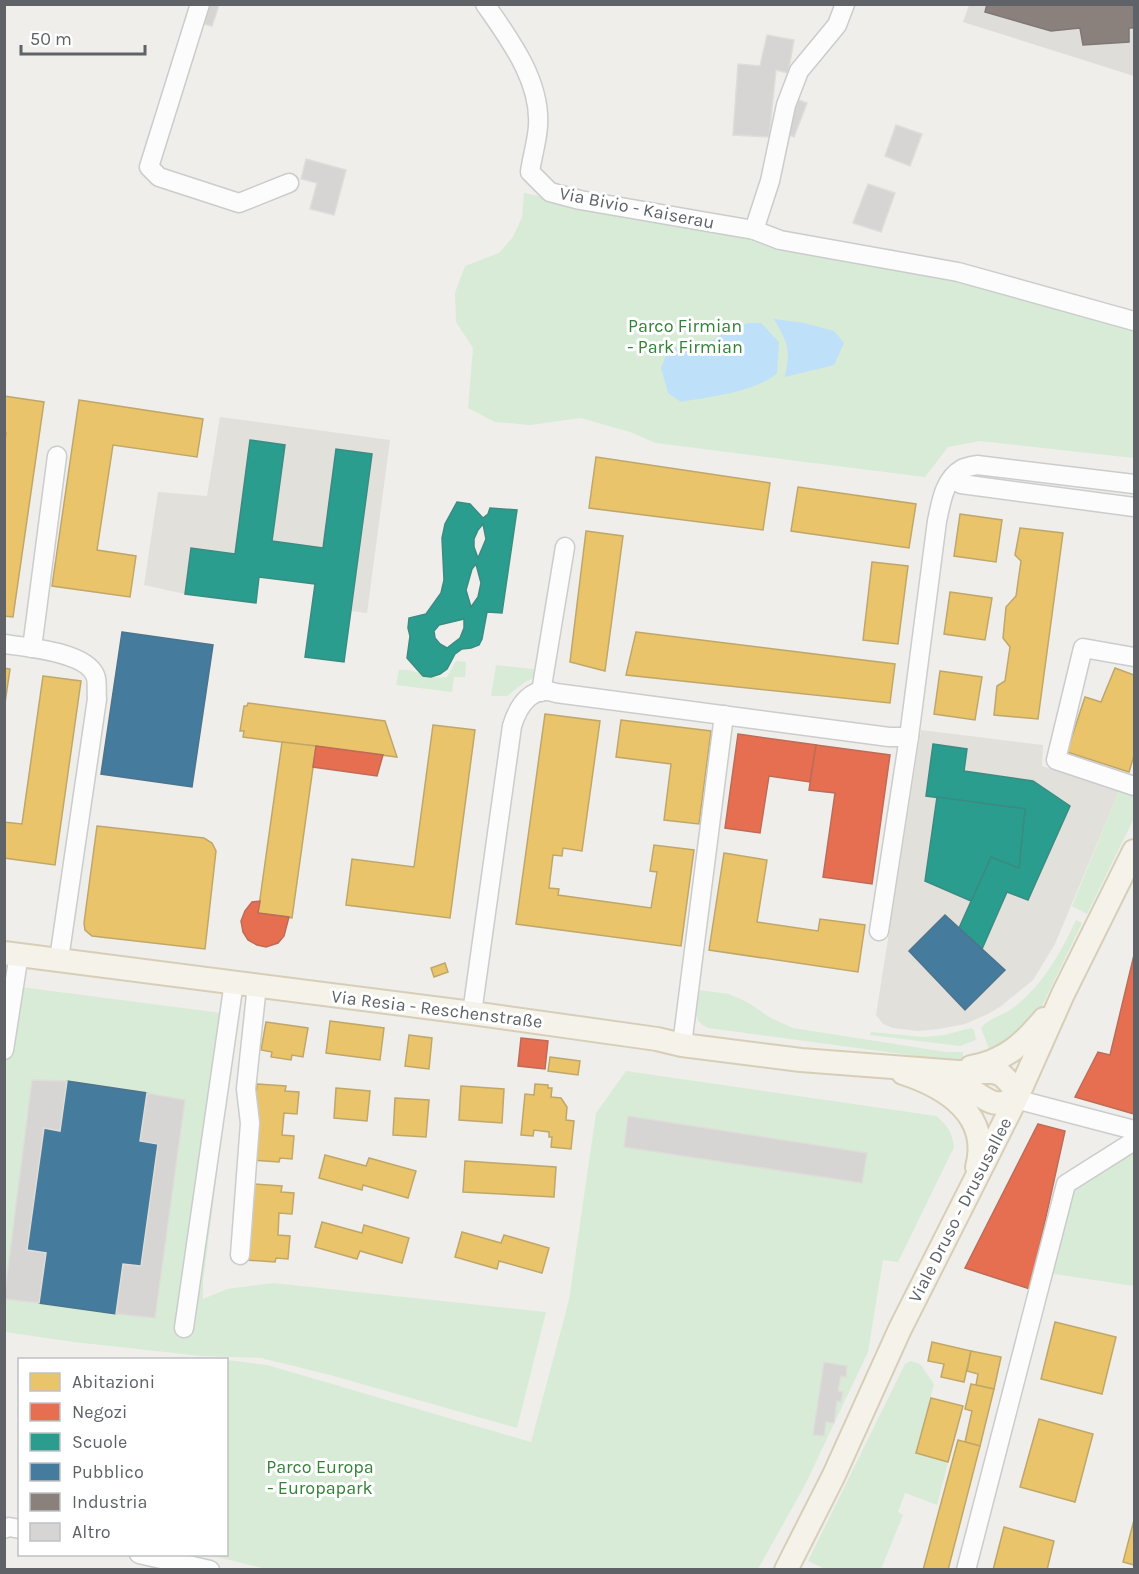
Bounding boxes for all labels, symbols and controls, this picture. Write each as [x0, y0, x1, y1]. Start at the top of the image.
scale bar [21, 18, 146, 56]
text: 50 m [30, 28, 72, 50]
street label: Via Bivio - Kaiserau [558, 182, 716, 234]
park label: Parco Firmian - Park Firmian [627, 315, 743, 358]
street label: Via Resia - Reschenstraße [330, 985, 544, 1033]
street label: Viale Druso - Drususallee [904, 1114, 1016, 1306]
legend [18, 1358, 228, 1556]
text: Abitazioni [72, 1371, 155, 1393]
text: Negozi [72, 1401, 127, 1423]
text: Scuole [72, 1431, 127, 1453]
park label: Parco Europa - Europapark [266, 1456, 374, 1499]
text: Pubblico [72, 1461, 144, 1483]
text: Industria [72, 1491, 147, 1513]
text: Altro [72, 1521, 111, 1543]

